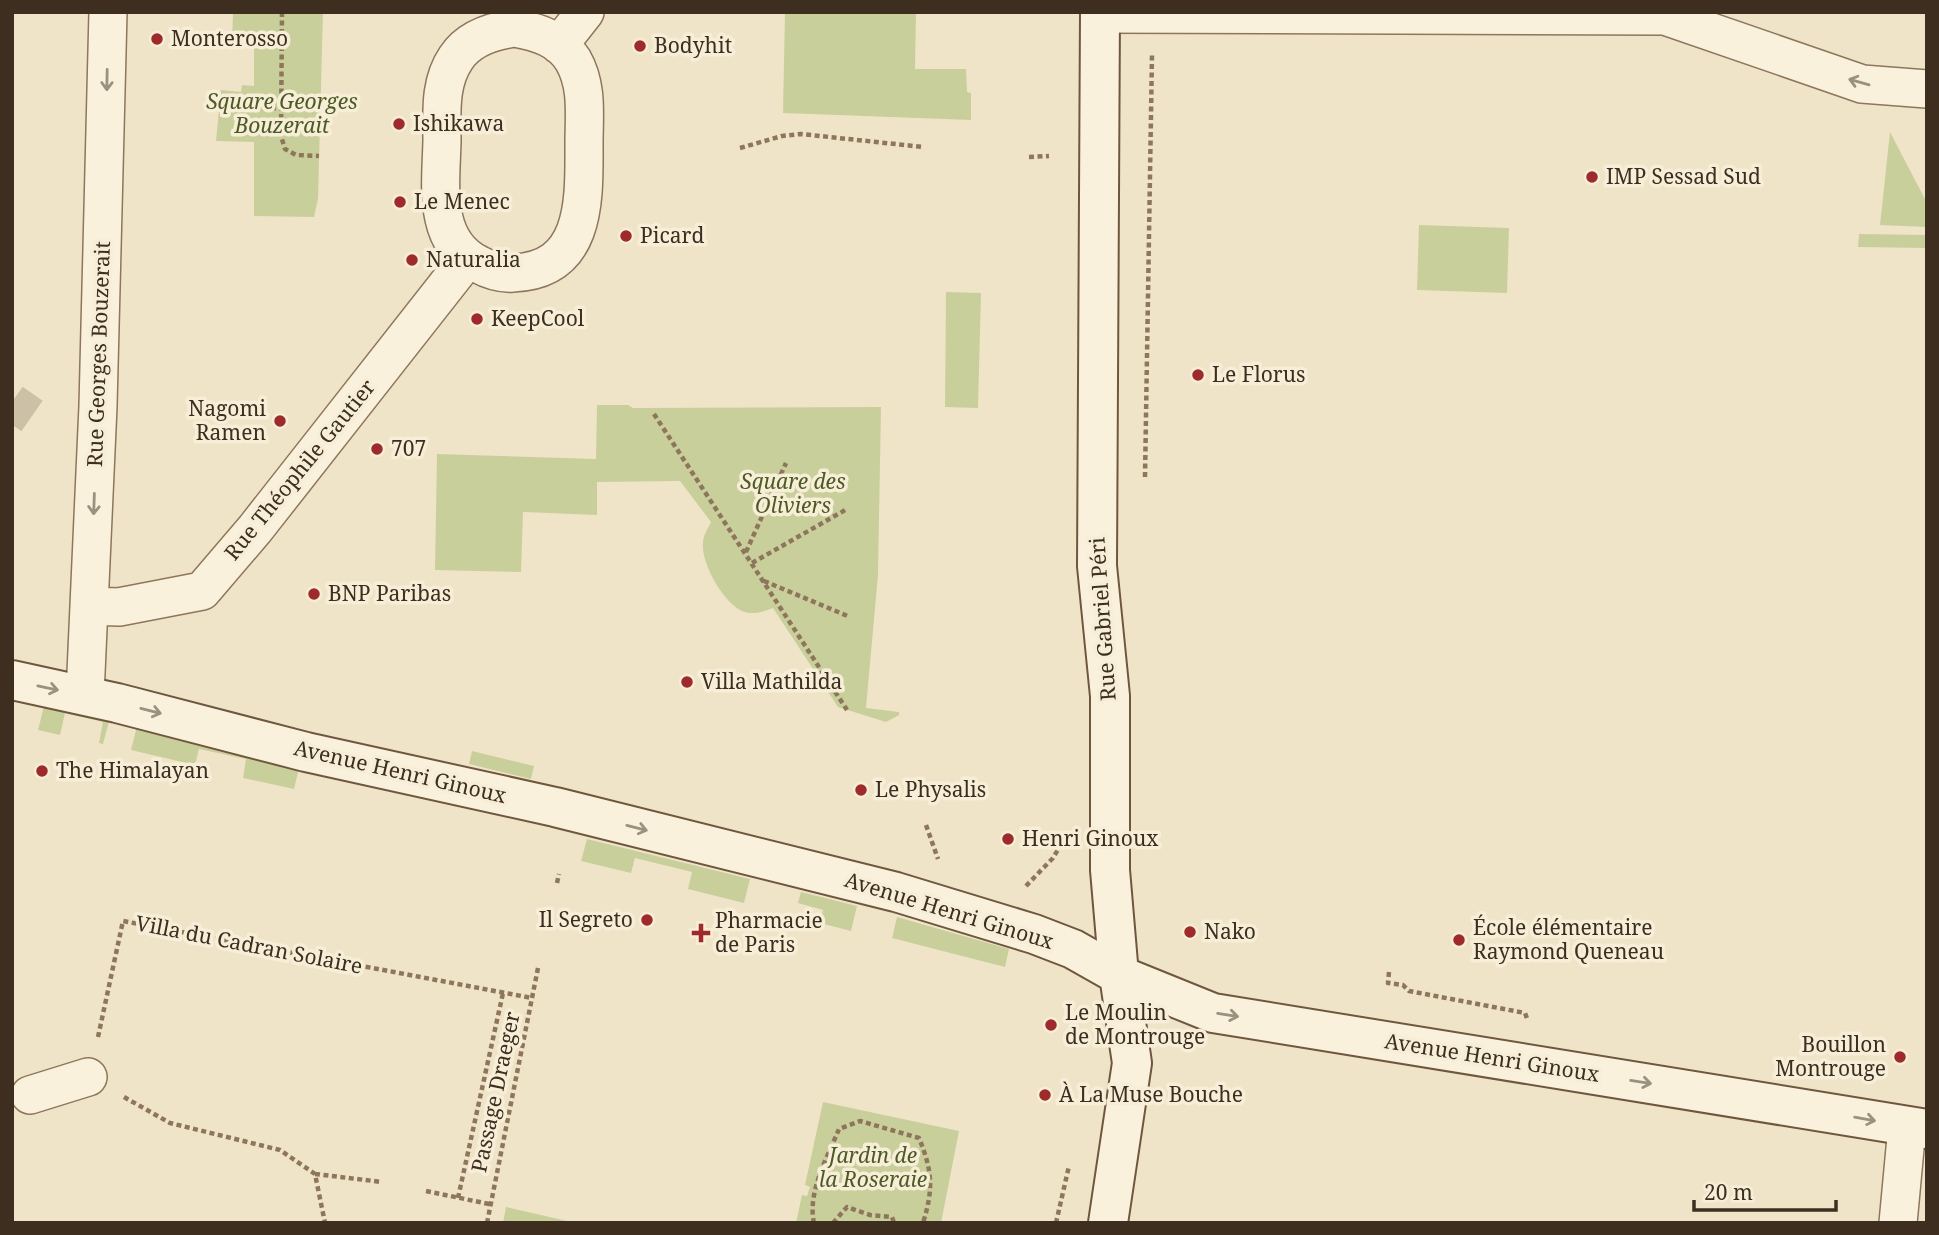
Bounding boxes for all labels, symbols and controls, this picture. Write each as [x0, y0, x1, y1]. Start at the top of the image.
place label: Monterosso [171, 24, 288, 52]
marker: Monterosso [149, 31, 165, 47]
place label: Bodyhit [654, 31, 732, 59]
marker: Bodyhit [632, 38, 648, 54]
one-way arrow [100, 69, 114, 92]
one-way arrow [1848, 75, 1870, 88]
park label: Square Georges Bouzerait [206, 87, 358, 139]
place label: Ishikawa [413, 109, 504, 137]
marker: Ishikawa [391, 116, 407, 132]
place label: IMP Sessad Sud [1606, 162, 1761, 190]
marker: IMP Sessad Sud [1584, 169, 1600, 185]
place label: Le Menec [414, 187, 510, 215]
marker: Le Menec [392, 194, 408, 210]
place label: Picard [640, 221, 704, 249]
marker: Picard [618, 228, 634, 244]
street label: Rue Georges Bouzerait [80, 241, 116, 467]
place label: Naturalia [426, 245, 521, 273]
marker: Naturalia [404, 252, 420, 268]
place label: KeepCool [491, 304, 585, 332]
marker: KeepCool [469, 311, 485, 327]
place label: Le Florus [1212, 360, 1306, 388]
marker: Le Florus [1190, 367, 1206, 383]
street label: Rue Théophile Gautier [218, 373, 381, 566]
place label: Nagomi Ramen [188, 394, 266, 446]
marker: Nagomi Ramen [272, 413, 288, 429]
place label: 707 [391, 434, 426, 462]
marker: 707 [369, 441, 385, 457]
park label: Square des Oliviers [740, 467, 846, 519]
one-way arrow [88, 492, 101, 515]
street label: Rue Gabriel Péri [1082, 536, 1122, 702]
place label: BNP Paribas [328, 579, 451, 607]
marker: BNP Paribas [306, 586, 322, 602]
place label: Villa Mathilda [701, 667, 842, 695]
marker: Villa Mathilda [679, 674, 695, 690]
one-way arrow [36, 681, 59, 695]
one-way arrow [139, 705, 162, 718]
street label: Avenue Henri Ginoux [291, 733, 510, 809]
place label: The Himalayan [56, 756, 209, 784]
marker: The Himalayan [34, 763, 50, 779]
place label: Le Physalis [875, 775, 986, 803]
marker: Le Physalis [853, 782, 869, 798]
one-way arrow [625, 822, 648, 835]
place label: Henri Ginoux [1022, 824, 1159, 852]
marker: Henri Ginoux [1000, 831, 1016, 847]
street label: Avenue Henri Ginoux [841, 865, 1058, 955]
place label: Il Segreto [539, 905, 633, 933]
place label: Pharmacie de Paris [715, 906, 823, 958]
street label: Villa du Cadran Solaire [133, 908, 365, 980]
marker: Il Segreto [639, 912, 655, 928]
place label: École élémentaire Raymond Queneau [1473, 913, 1664, 965]
place label: Nako [1204, 917, 1256, 945]
marker: Nako [1182, 924, 1198, 940]
marker: Pharmacie de Paris [693, 925, 709, 941]
marker: École élémentaire Raymond Queneau [1451, 932, 1467, 948]
place label: Le Moulin de Montrouge [1065, 998, 1205, 1050]
street label: Passage Draeger [464, 1009, 526, 1175]
one-way arrow [1216, 1009, 1239, 1022]
marker: Le Moulin de Montrouge [1043, 1017, 1059, 1033]
street label: Avenue Henri Ginoux [1383, 1026, 1602, 1088]
place label: Bouillon Montrouge [1775, 1030, 1886, 1082]
marker: Bouillon Montrouge [1892, 1049, 1908, 1065]
one-way arrow [1629, 1076, 1652, 1089]
place label: À La Muse Bouche [1059, 1080, 1243, 1108]
marker: À La Muse Bouche [1037, 1087, 1053, 1103]
one-way arrow [1853, 1112, 1876, 1126]
park label: Jardin de la Roseraie [819, 1141, 927, 1193]
scale bar [1694, 1168, 1836, 1212]
text: 20 m [1704, 1178, 1753, 1206]

